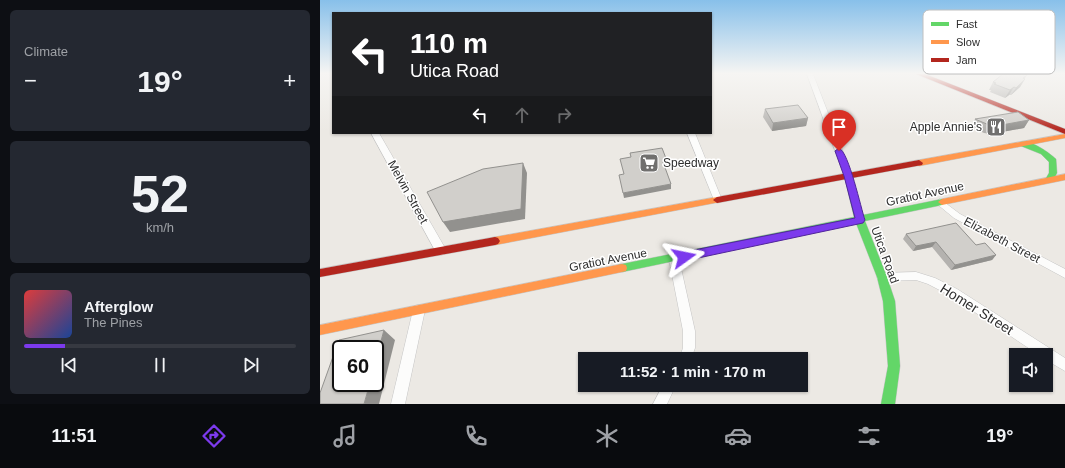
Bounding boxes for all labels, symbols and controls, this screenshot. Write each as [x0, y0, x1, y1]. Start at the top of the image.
legend [923, 10, 1055, 74]
text: Fast [956, 18, 977, 30]
icon: left [344, 28, 396, 80]
text: 110 m [410, 28, 488, 59]
text: Slow [956, 36, 980, 48]
text: Climate [24, 44, 68, 59]
text: Jam [956, 54, 977, 66]
text: Utica Road [410, 61, 499, 81]
text: 19° [137, 65, 183, 98]
text: − [24, 68, 37, 93]
text: + [283, 68, 296, 93]
icon: left [469, 104, 491, 126]
icon: ahead [511, 104, 533, 126]
icon: right [553, 104, 575, 126]
pin [822, 110, 856, 151]
icon: arrive [828, 116, 850, 138]
restaurant icon: Apple Annie's [985, 116, 1007, 138]
place label: Apple Annie's [910, 120, 982, 134]
supermarket icon: Speedway [638, 152, 660, 174]
place label: Speedway [663, 156, 719, 170]
street label: Melvin Street [385, 158, 431, 227]
text: 52 [131, 165, 189, 223]
street label: Gratiot Avenue [885, 179, 965, 209]
street label: Elizabeth Street [961, 214, 1043, 266]
text: km/h [146, 220, 174, 235]
street label: Utica Road [868, 225, 902, 285]
position arrow [663, 236, 705, 278]
street label: Gratiot Avenue [568, 246, 649, 274]
street label: Homer Street [937, 280, 1017, 338]
text: Afterglow [84, 298, 153, 315]
text: The Pines [84, 315, 143, 330]
speed limit sign: 60 [332, 340, 384, 392]
map controls [1009, 348, 1053, 392]
button: sound [1009, 348, 1053, 392]
icon: previous [58, 354, 80, 376]
icon: pause [149, 354, 171, 376]
icon: next [240, 354, 262, 376]
text: 11:52 · 1 min · 170 m [620, 363, 766, 380]
icon: directions [200, 422, 228, 450]
icon: music [331, 422, 359, 450]
icon: phone [462, 422, 490, 450]
icon: climate [593, 422, 621, 450]
icon: car [724, 422, 752, 450]
icon: filters [855, 422, 883, 450]
text: 11:51 [52, 426, 97, 446]
text: 19° [986, 426, 1013, 446]

